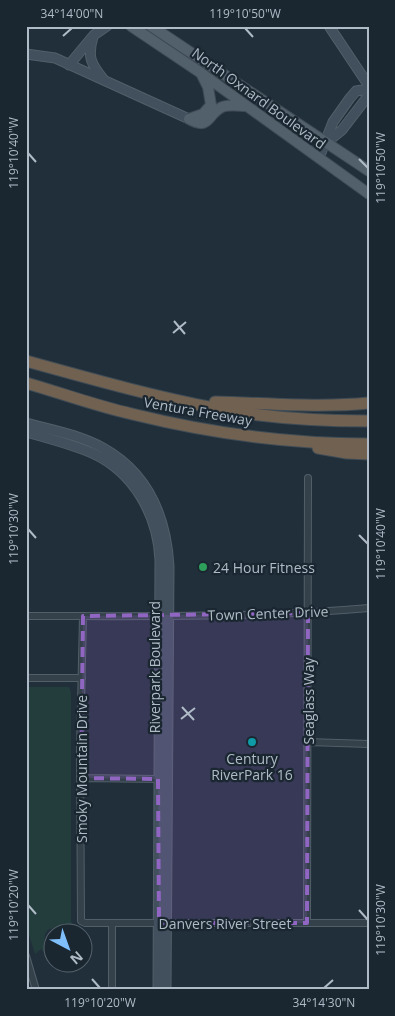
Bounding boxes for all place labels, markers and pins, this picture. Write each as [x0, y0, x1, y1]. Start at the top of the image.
place label: 24 Hour Fitness [213, 558, 315, 577]
marker: 24 Hour Fitness [197, 561, 209, 573]
marker: Century RiverPark 16 [246, 736, 258, 748]
place label: Century RiverPark 16 [211, 749, 293, 784]

